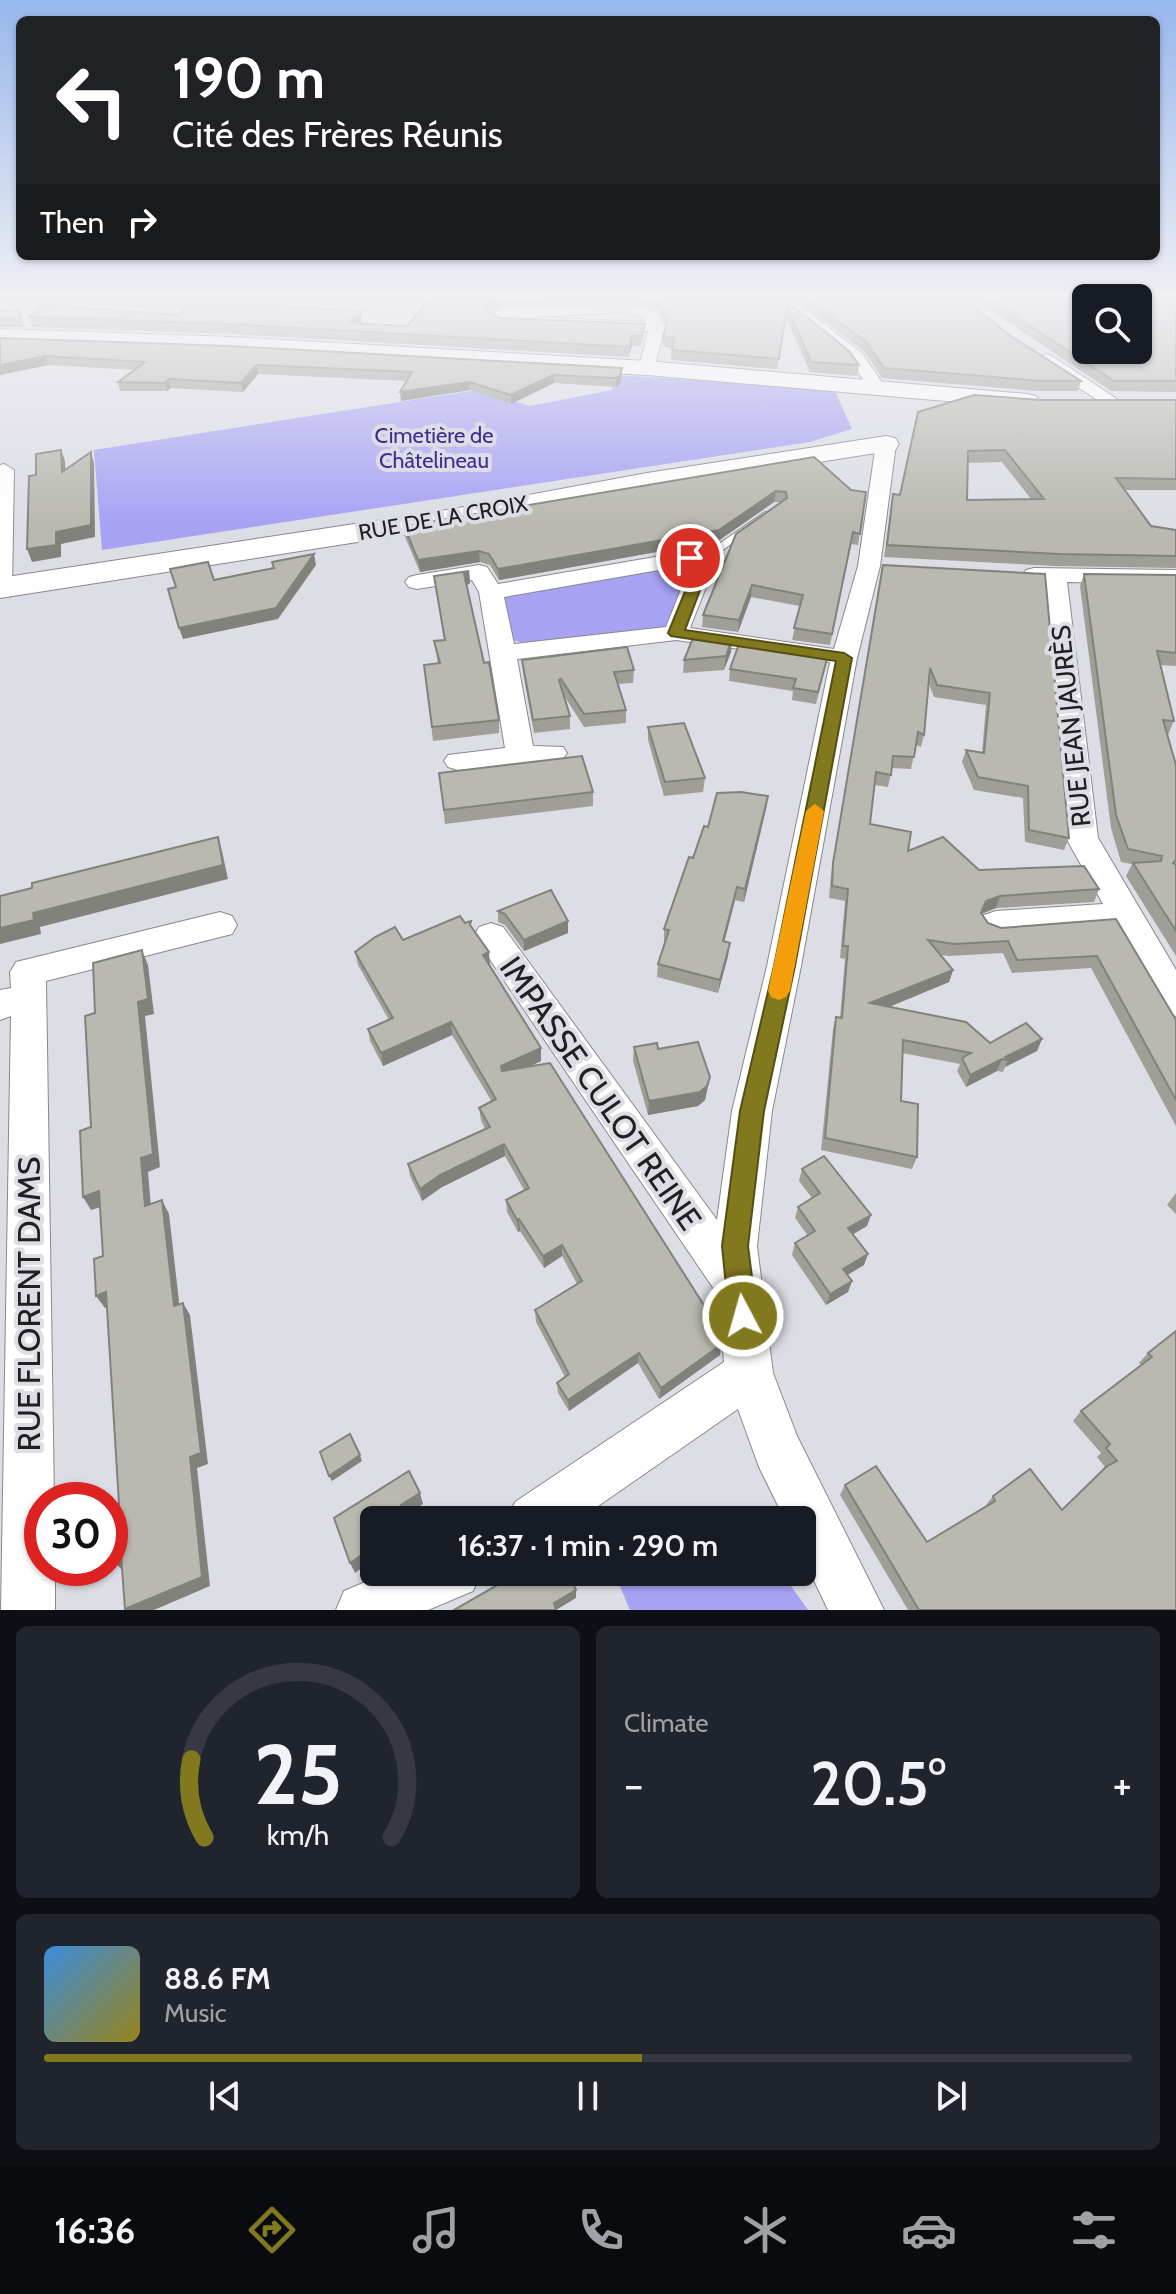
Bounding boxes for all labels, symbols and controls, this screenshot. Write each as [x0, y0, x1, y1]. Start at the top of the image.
text: 190 m [172, 44, 325, 112]
icon: left [40, 48, 144, 152]
text: Cité des Frères Réunis [172, 112, 503, 156]
icon: right [120, 200, 164, 244]
text: Then [40, 204, 104, 241]
map controls [1072, 284, 1152, 364]
button: search [1072, 284, 1152, 364]
park label: Cimetière de Châtelineau [374, 422, 494, 474]
street label: RUE DE LA CROIX [356, 490, 530, 546]
pin [656, 524, 724, 592]
icon: arrive [668, 536, 712, 580]
street label: RUE JEAN JAURÈS [1045, 624, 1097, 828]
street label: IMPASSE CULOT REINE [492, 949, 710, 1237]
street label: RUE FLORENT DAMS [9, 1156, 48, 1452]
position arrow [701, 1274, 785, 1358]
speed limit sign: 30 [24, 1482, 128, 1586]
text: 16:37 · 1 min · 290 m [458, 1527, 718, 1564]
text: Climate [624, 1707, 709, 1739]
text: 25 [254, 1724, 342, 1825]
text: 20.5° [810, 1747, 946, 1820]
text: − [624, 1758, 643, 1811]
text: + [1113, 1758, 1132, 1811]
text: km/h [267, 1817, 329, 1852]
text: 88.6 FM [164, 1960, 271, 1997]
text: Music [164, 1997, 227, 2029]
icon: previous [203, 2074, 247, 2118]
icon: pause [566, 2074, 610, 2118]
icon: next [929, 2074, 973, 2118]
icon: directions [244, 2202, 300, 2258]
icon: music [408, 2202, 464, 2258]
icon: phone [573, 2202, 629, 2258]
icon: climate [737, 2202, 793, 2258]
icon: car [901, 2202, 957, 2258]
icon: filters [1066, 2202, 1122, 2258]
text: 16:36 [54, 2208, 135, 2252]

